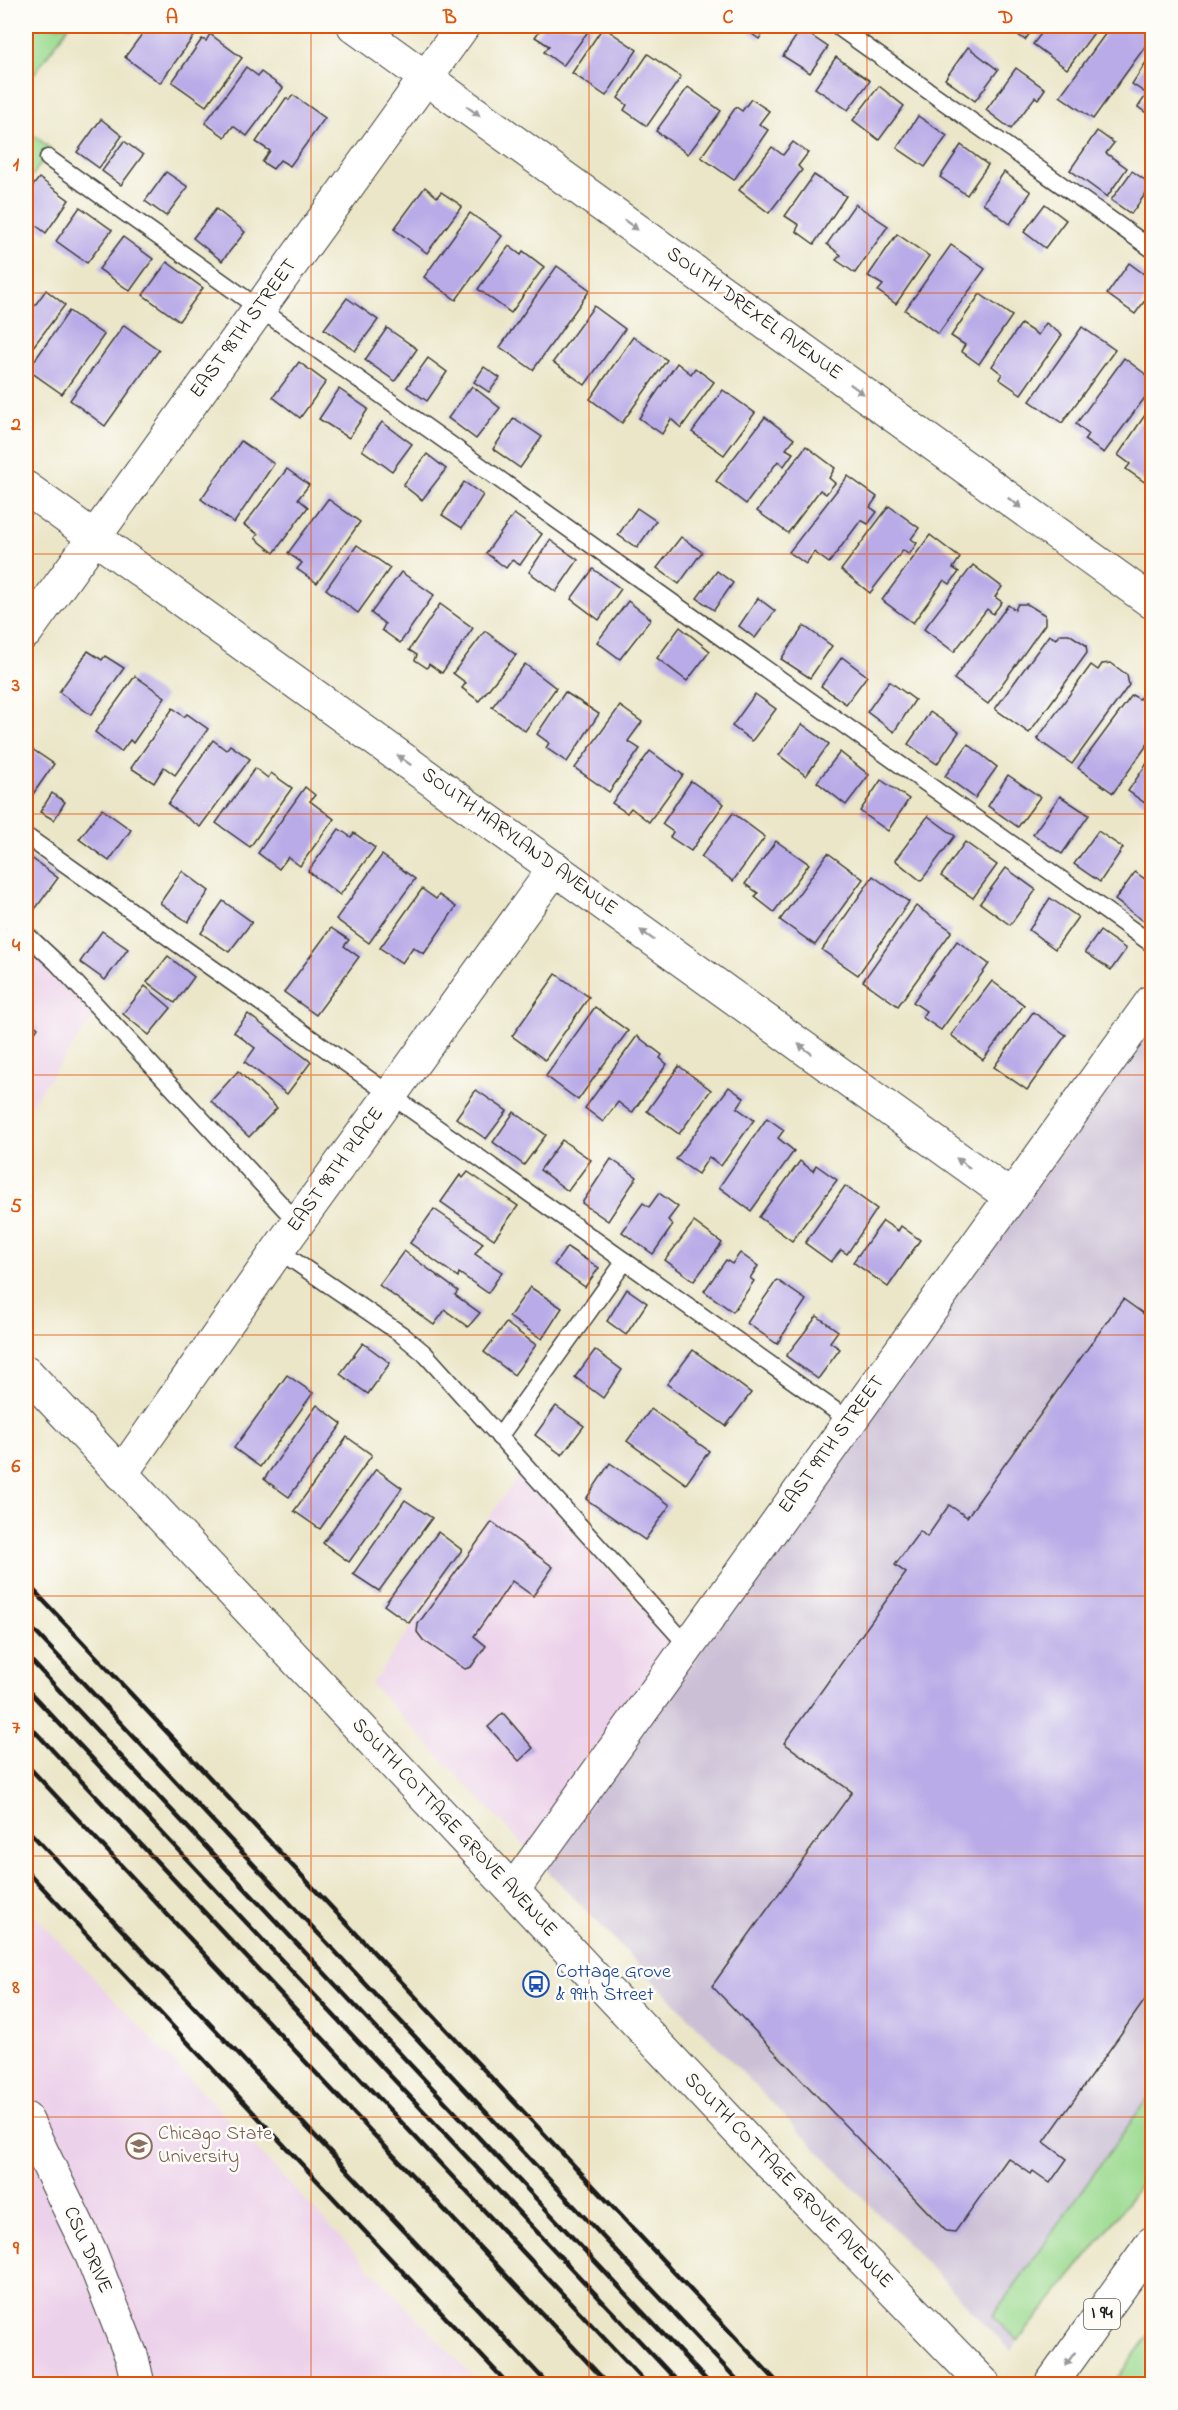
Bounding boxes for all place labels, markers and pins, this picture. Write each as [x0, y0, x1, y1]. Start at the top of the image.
place label: Cottage Grove & 99th Street [556, 1958, 671, 2010]
bus stop icon: Cottage Grove & 99th Street [521, 1969, 551, 1999]
place label: Chicago State University [158, 2120, 272, 2172]
school or university icon: Chicago State University [124, 2131, 154, 2161]

